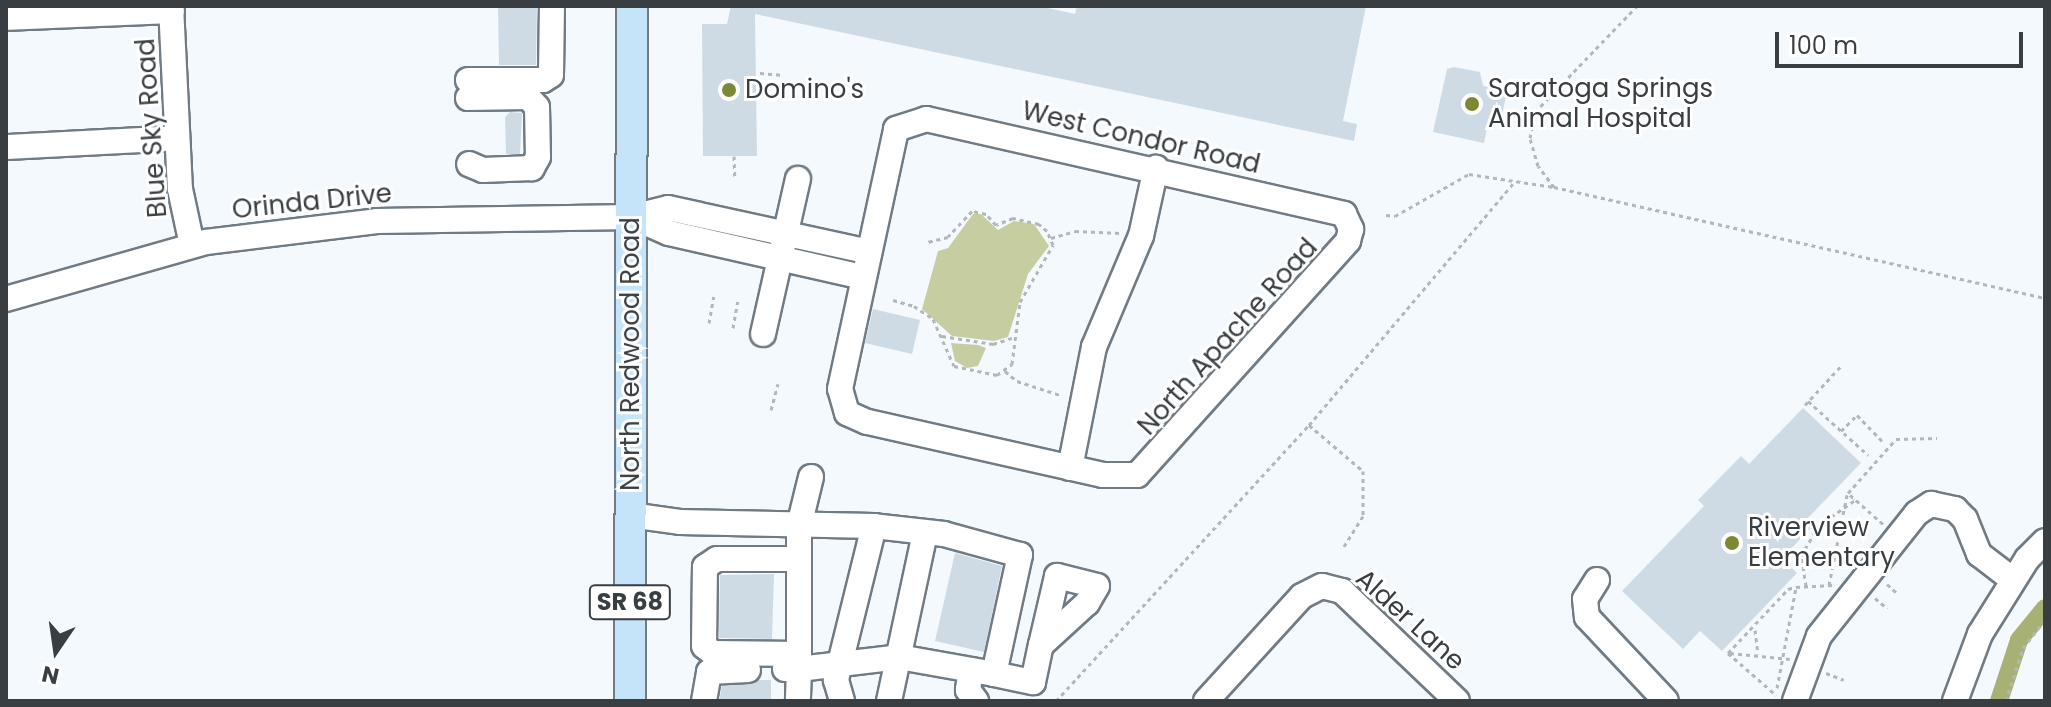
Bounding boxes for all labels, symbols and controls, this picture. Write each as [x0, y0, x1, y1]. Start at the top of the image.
scale bar [1779, 16, 2027, 66]
text: 100 m [1789, 29, 1858, 62]
street label: Blue Sky Road [130, 37, 174, 219]
place label: Saratoga Springs Animal Hospital [1488, 73, 1713, 134]
place label: Domino's [745, 74, 864, 106]
marker: Domino's [720, 81, 738, 99]
street label: West Condor Road [1019, 95, 1263, 181]
marker: Saratoga Springs Animal Hospital [1463, 95, 1481, 113]
street label: Orinda Drive [231, 178, 393, 226]
street label: North Redwood Road [615, 217, 647, 491]
street label: North Apache Road [1132, 232, 1324, 442]
place label: Riverview Elementary [1748, 512, 1895, 574]
marker: Riverview Elementary [1723, 534, 1741, 552]
street label: Alder Lane [1349, 563, 1471, 677]
road number: SR 68 [588, 582, 672, 622]
north arrow [16, 611, 96, 691]
text: N [39, 658, 62, 692]

